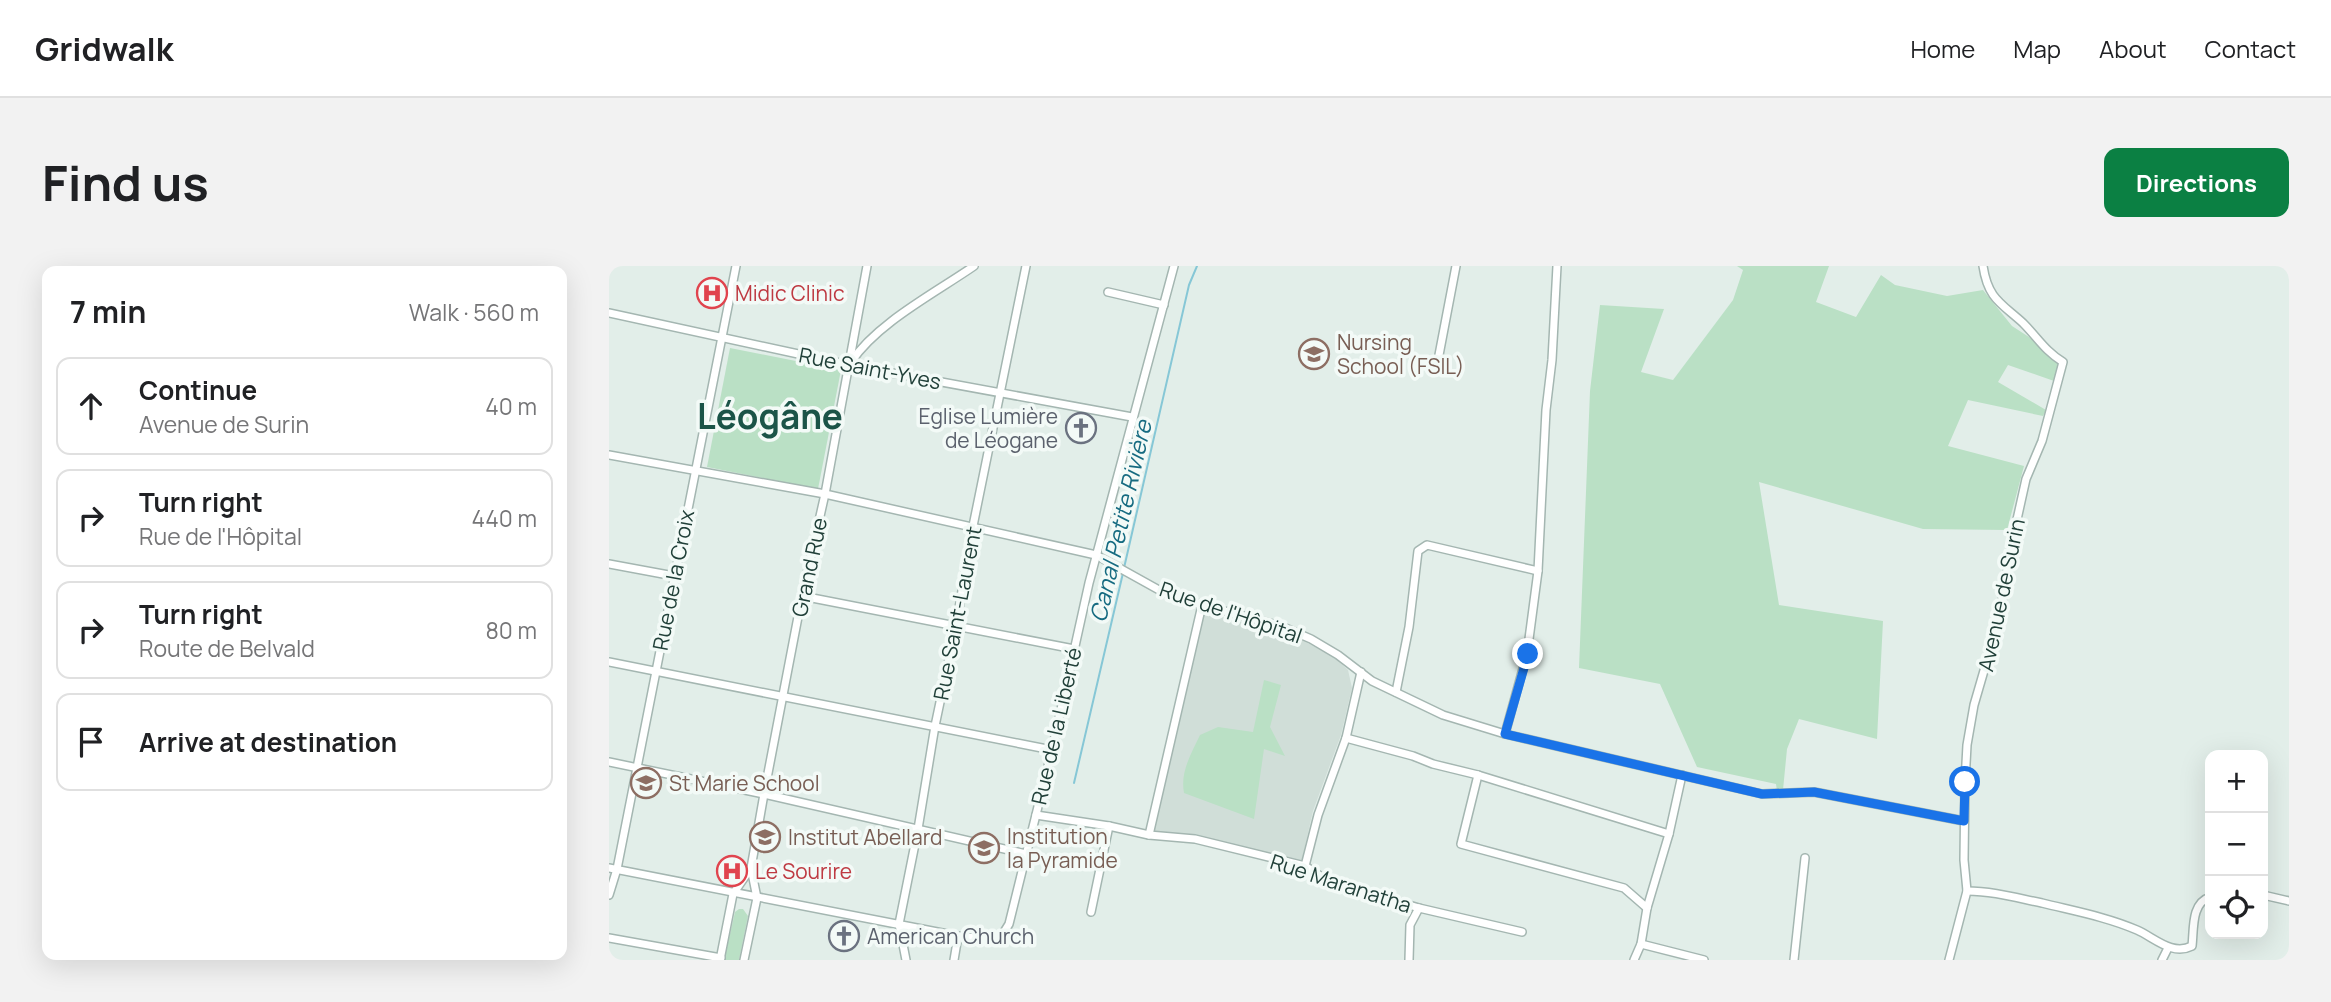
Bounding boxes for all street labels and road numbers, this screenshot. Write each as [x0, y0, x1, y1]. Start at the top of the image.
street label: Rue Saint-Yves [797, 340, 943, 396]
street label: Rue de la Croix [646, 507, 700, 653]
street label: Grand Rue [785, 515, 833, 619]
street label: Avenue de Surin [1971, 516, 2031, 674]
street label: Rue Saint-Laurent [926, 524, 988, 702]
street label: Rue de l'Hôpital [1156, 575, 1306, 649]
street label: Rue de la Liberté [1024, 645, 1088, 807]
street label: Rue Maranatha [1267, 847, 1415, 919]

